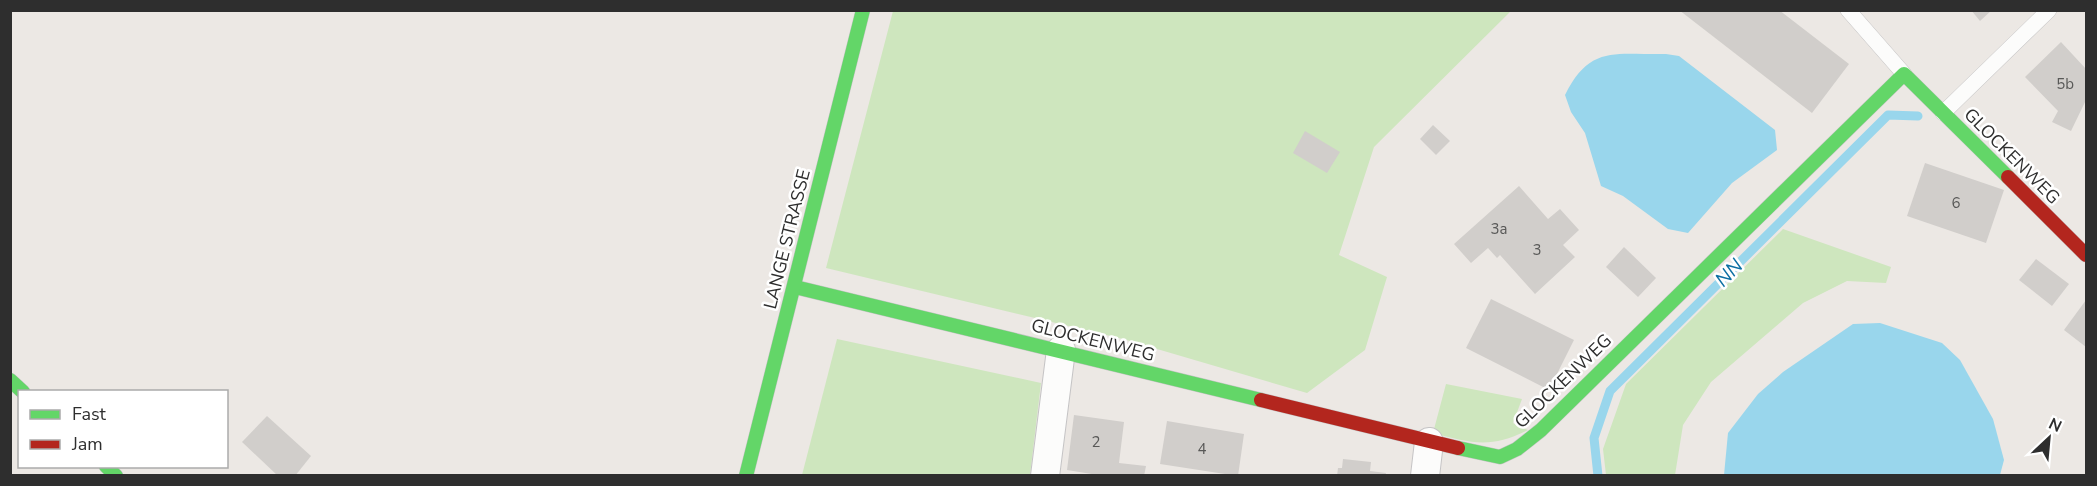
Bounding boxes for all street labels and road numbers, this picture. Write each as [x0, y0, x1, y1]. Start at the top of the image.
street label: GLOCKENWEG [1959, 103, 2065, 209]
street label: LANGE STRASSE [758, 167, 816, 311]
street label: GLOCKENWEG [1029, 313, 1157, 367]
street label: GLOCKENWEG [1509, 328, 1617, 434]

